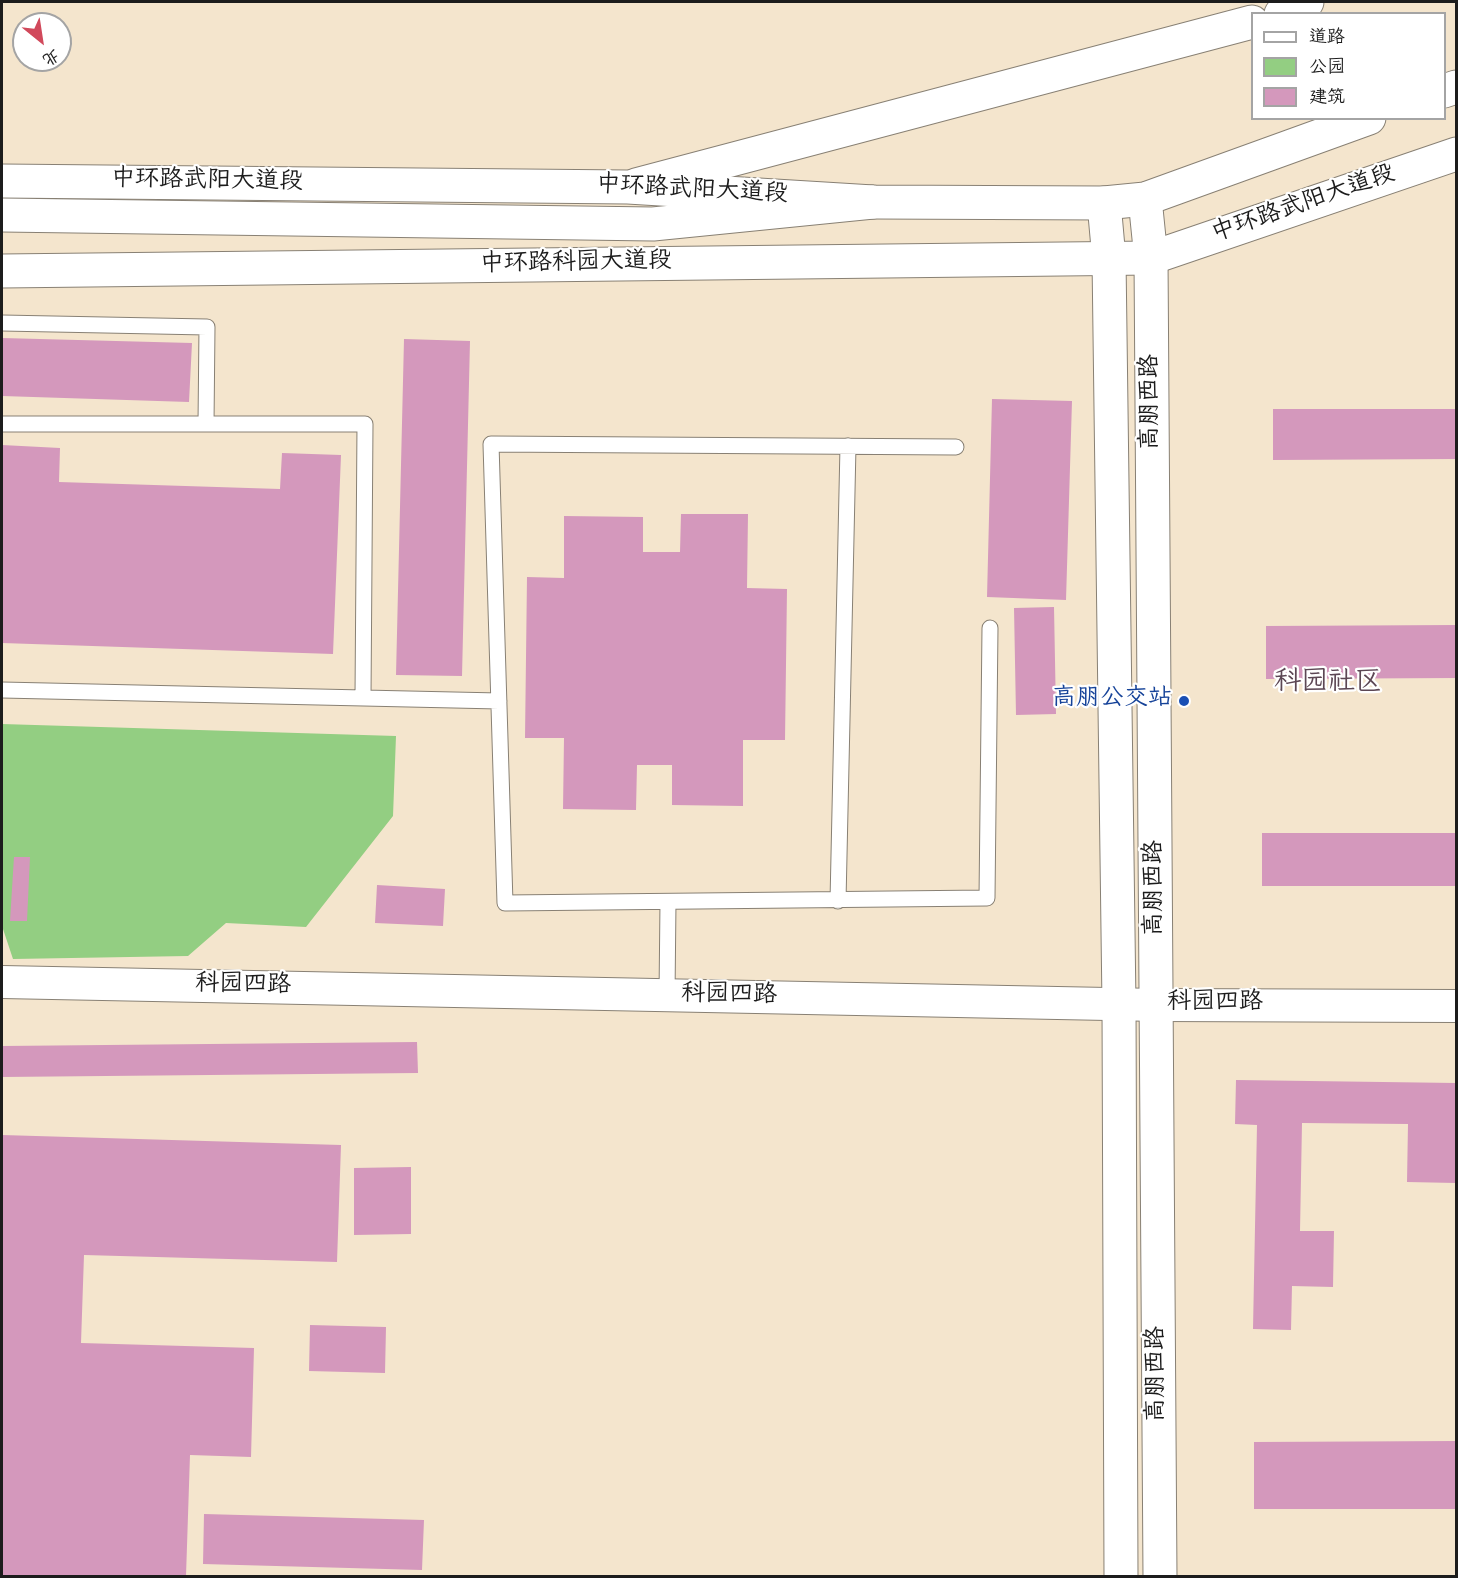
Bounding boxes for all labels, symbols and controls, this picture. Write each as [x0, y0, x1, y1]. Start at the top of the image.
north arrow [12, 12, 72, 72]
legend [1251, 12, 1446, 120]
text: 道路 [1309, 26, 1345, 51]
text: 北 [38, 42, 63, 70]
text: 公园 [1309, 56, 1345, 81]
text: 建筑 [1309, 86, 1345, 111]
street label: 中环路武阳大道段 [1209, 161, 1399, 251]
street label: 中环路武阳大道段 [111, 167, 303, 199]
street label: 中环路武阳大道段 [595, 173, 789, 211]
street label: 中环路科园大道段 [480, 249, 672, 281]
street label: 高朋西路 [1139, 354, 1167, 450]
district label: 科园社区 [1274, 669, 1382, 701]
place label: 高朋公交站 [1052, 687, 1172, 715]
marker: 高朋公交站 [1177, 694, 1191, 708]
street label: 高朋西路 [1143, 840, 1171, 936]
street label: 科园四路 [195, 972, 291, 1002]
street label: 科园四路 [681, 982, 777, 1012]
street label: 科园四路 [1167, 991, 1263, 1019]
street label: 高朋西路 [1145, 1326, 1173, 1422]

